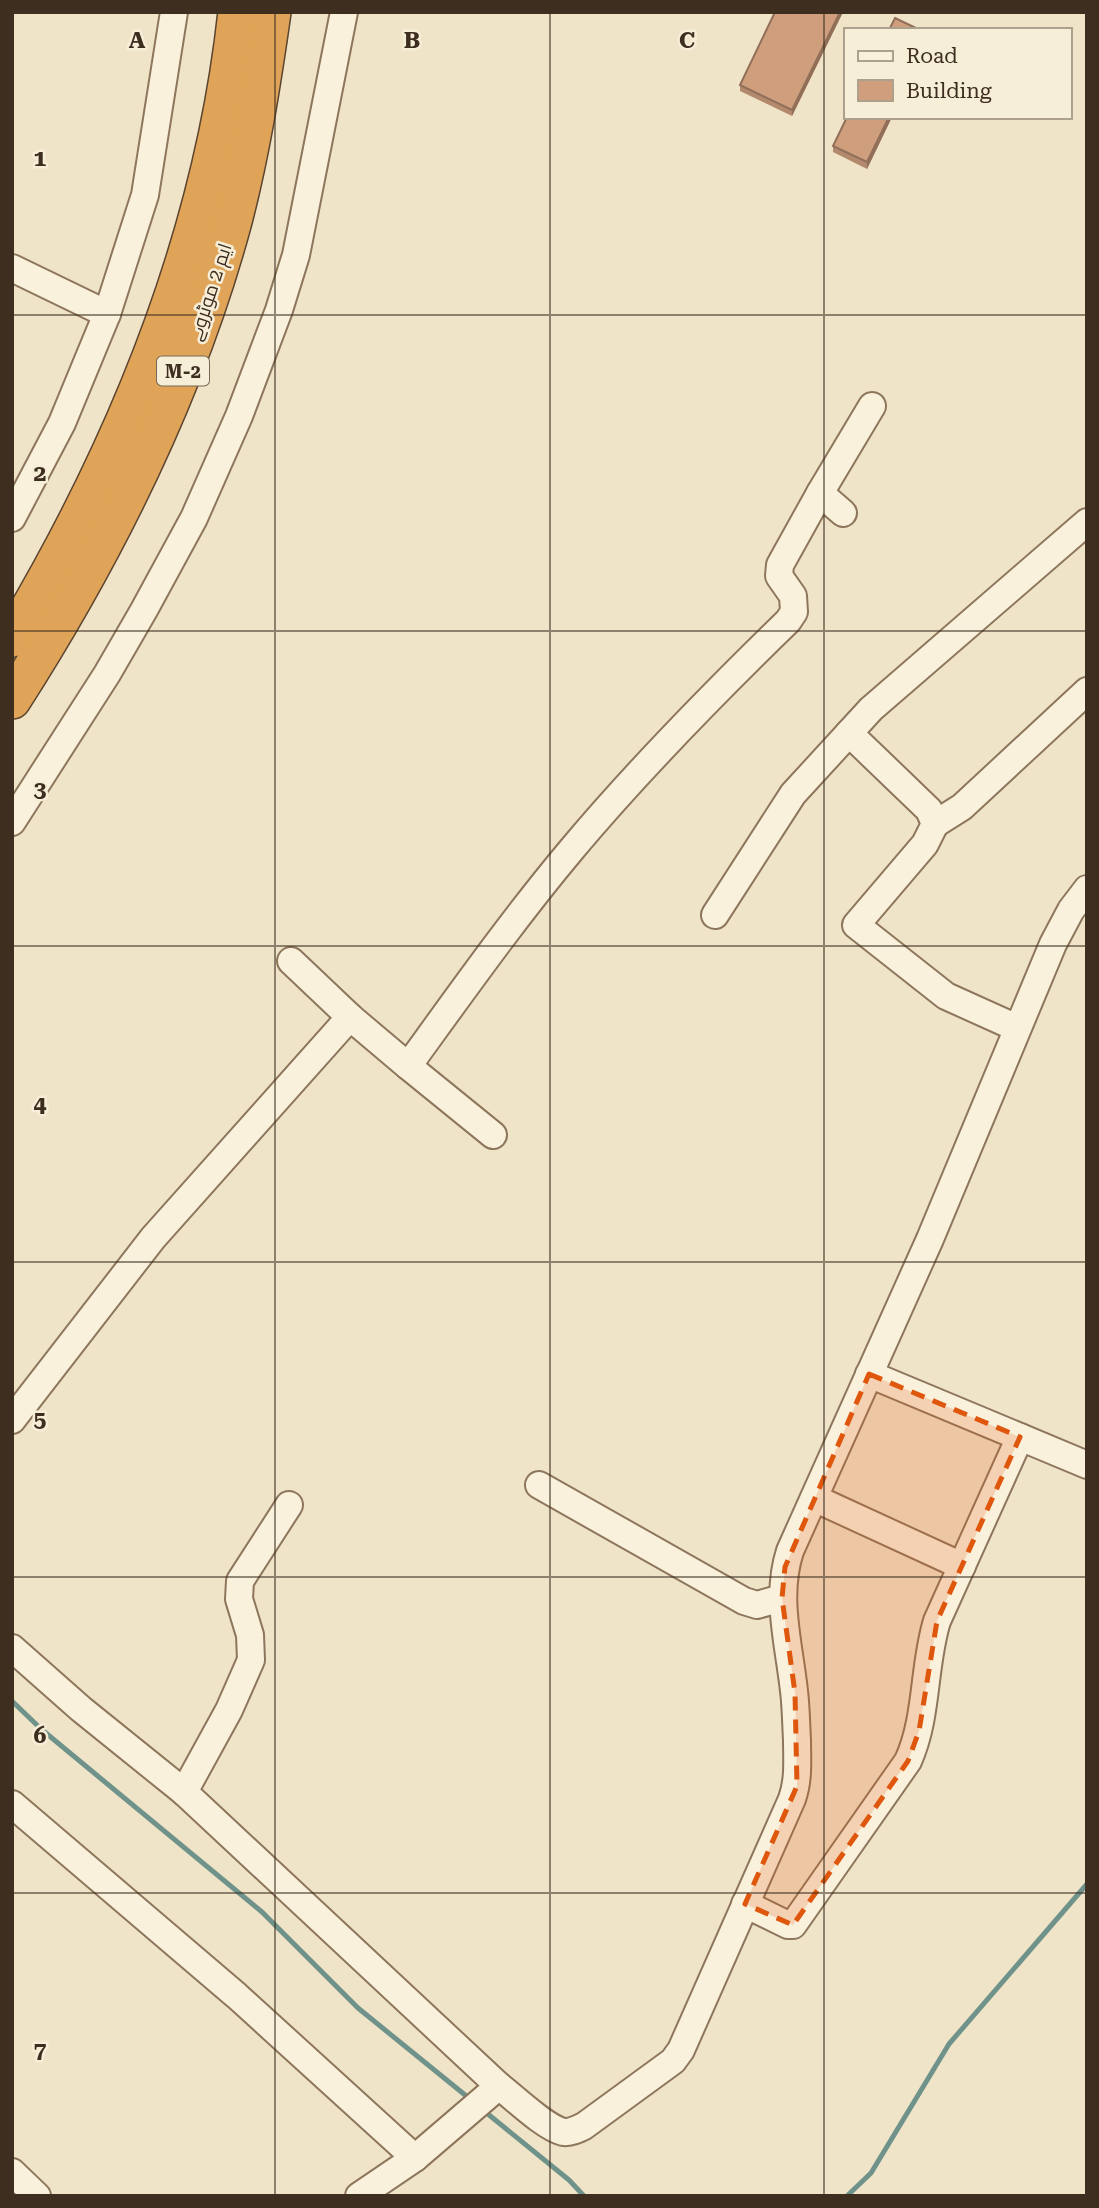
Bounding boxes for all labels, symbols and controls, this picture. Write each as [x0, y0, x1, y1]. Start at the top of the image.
text: A [129, 27, 146, 54]
text: B [404, 27, 420, 54]
text: C [679, 27, 695, 54]
legend [844, 28, 1071, 119]
text: Road [906, 44, 958, 68]
text: Building [906, 79, 992, 103]
text: 1 [34, 145, 47, 172]
street label: ایم 2 موٹروے [183, 240, 238, 344]
road number: M-2 [157, 356, 209, 386]
text: 2 [34, 460, 46, 487]
text: 3 [34, 776, 47, 803]
text: 4 [34, 1091, 47, 1118]
text: 5 [34, 1406, 47, 1433]
text: 6 [34, 1722, 47, 1749]
text: 7 [34, 2037, 47, 2064]

